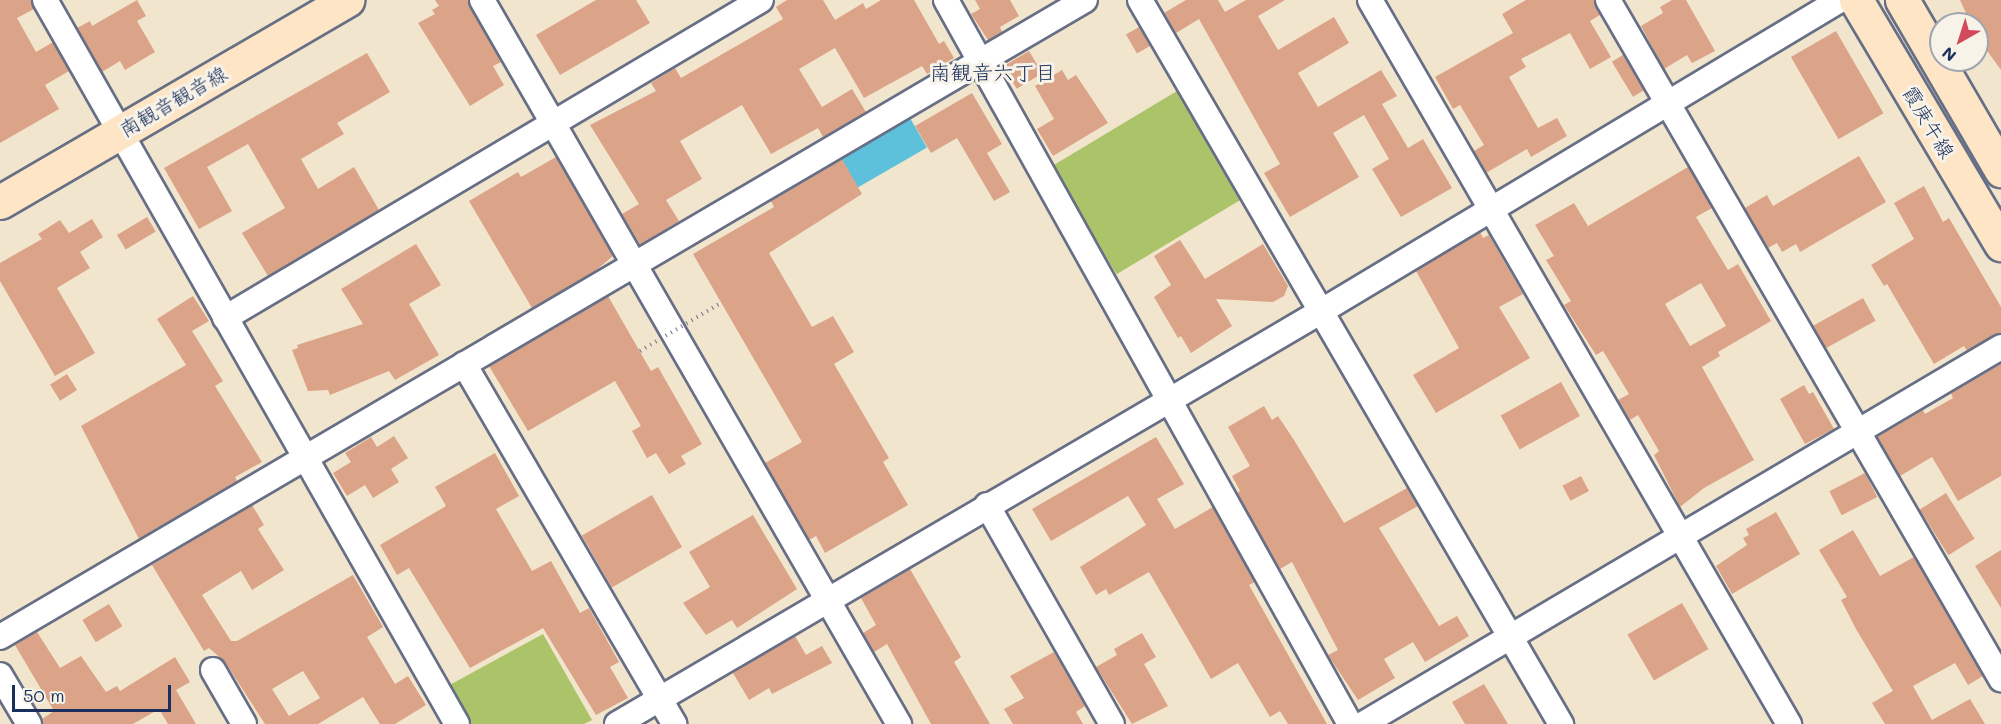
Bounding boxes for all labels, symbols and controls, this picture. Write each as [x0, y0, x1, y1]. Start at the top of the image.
north arrow [1929, 12, 1989, 72]
text: N [1937, 43, 1960, 67]
district label: 南観音六丁目 [930, 59, 1056, 85]
street label: 南観音観音線 [115, 61, 231, 141]
street label: 霞庚午線 [1898, 82, 1960, 162]
scale bar [15, 673, 174, 711]
text: 50 m [23, 683, 65, 707]

